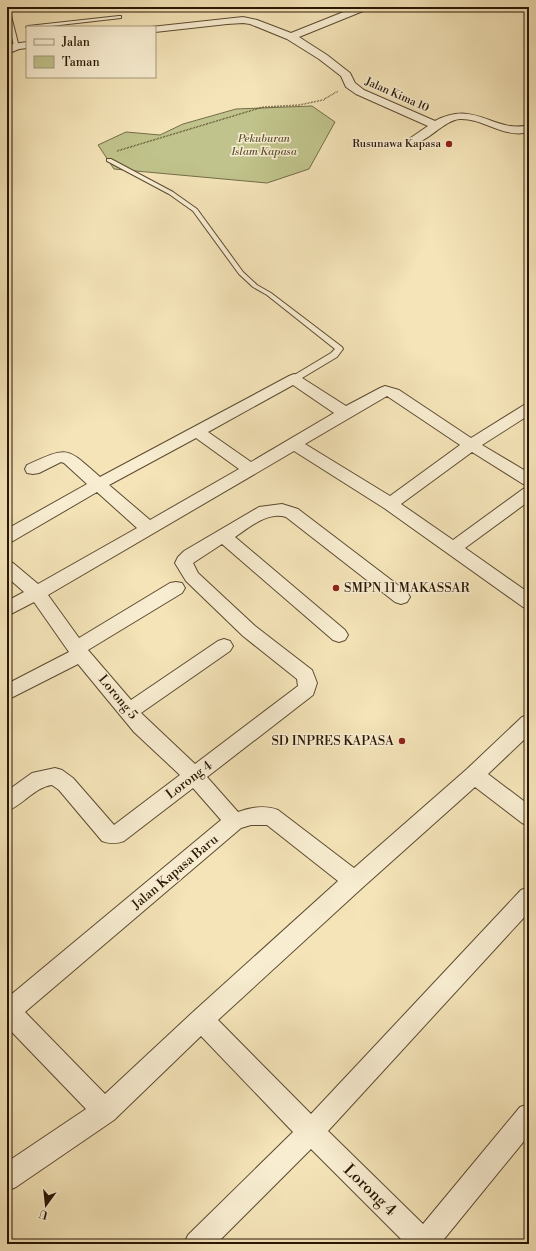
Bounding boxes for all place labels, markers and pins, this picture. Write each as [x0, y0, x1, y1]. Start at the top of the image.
place label: Rusunawa Kapasa [352, 137, 441, 151]
marker: Rusunawa Kapasa [444, 139, 454, 149]
place label: SMPN 11 MAKASSAR [344, 580, 471, 596]
marker: SMPN 11 MAKASSAR [331, 583, 341, 593]
place label: SD INPRES KAPASA [271, 733, 395, 749]
marker: SD INPRES KAPASA [397, 736, 407, 746]

